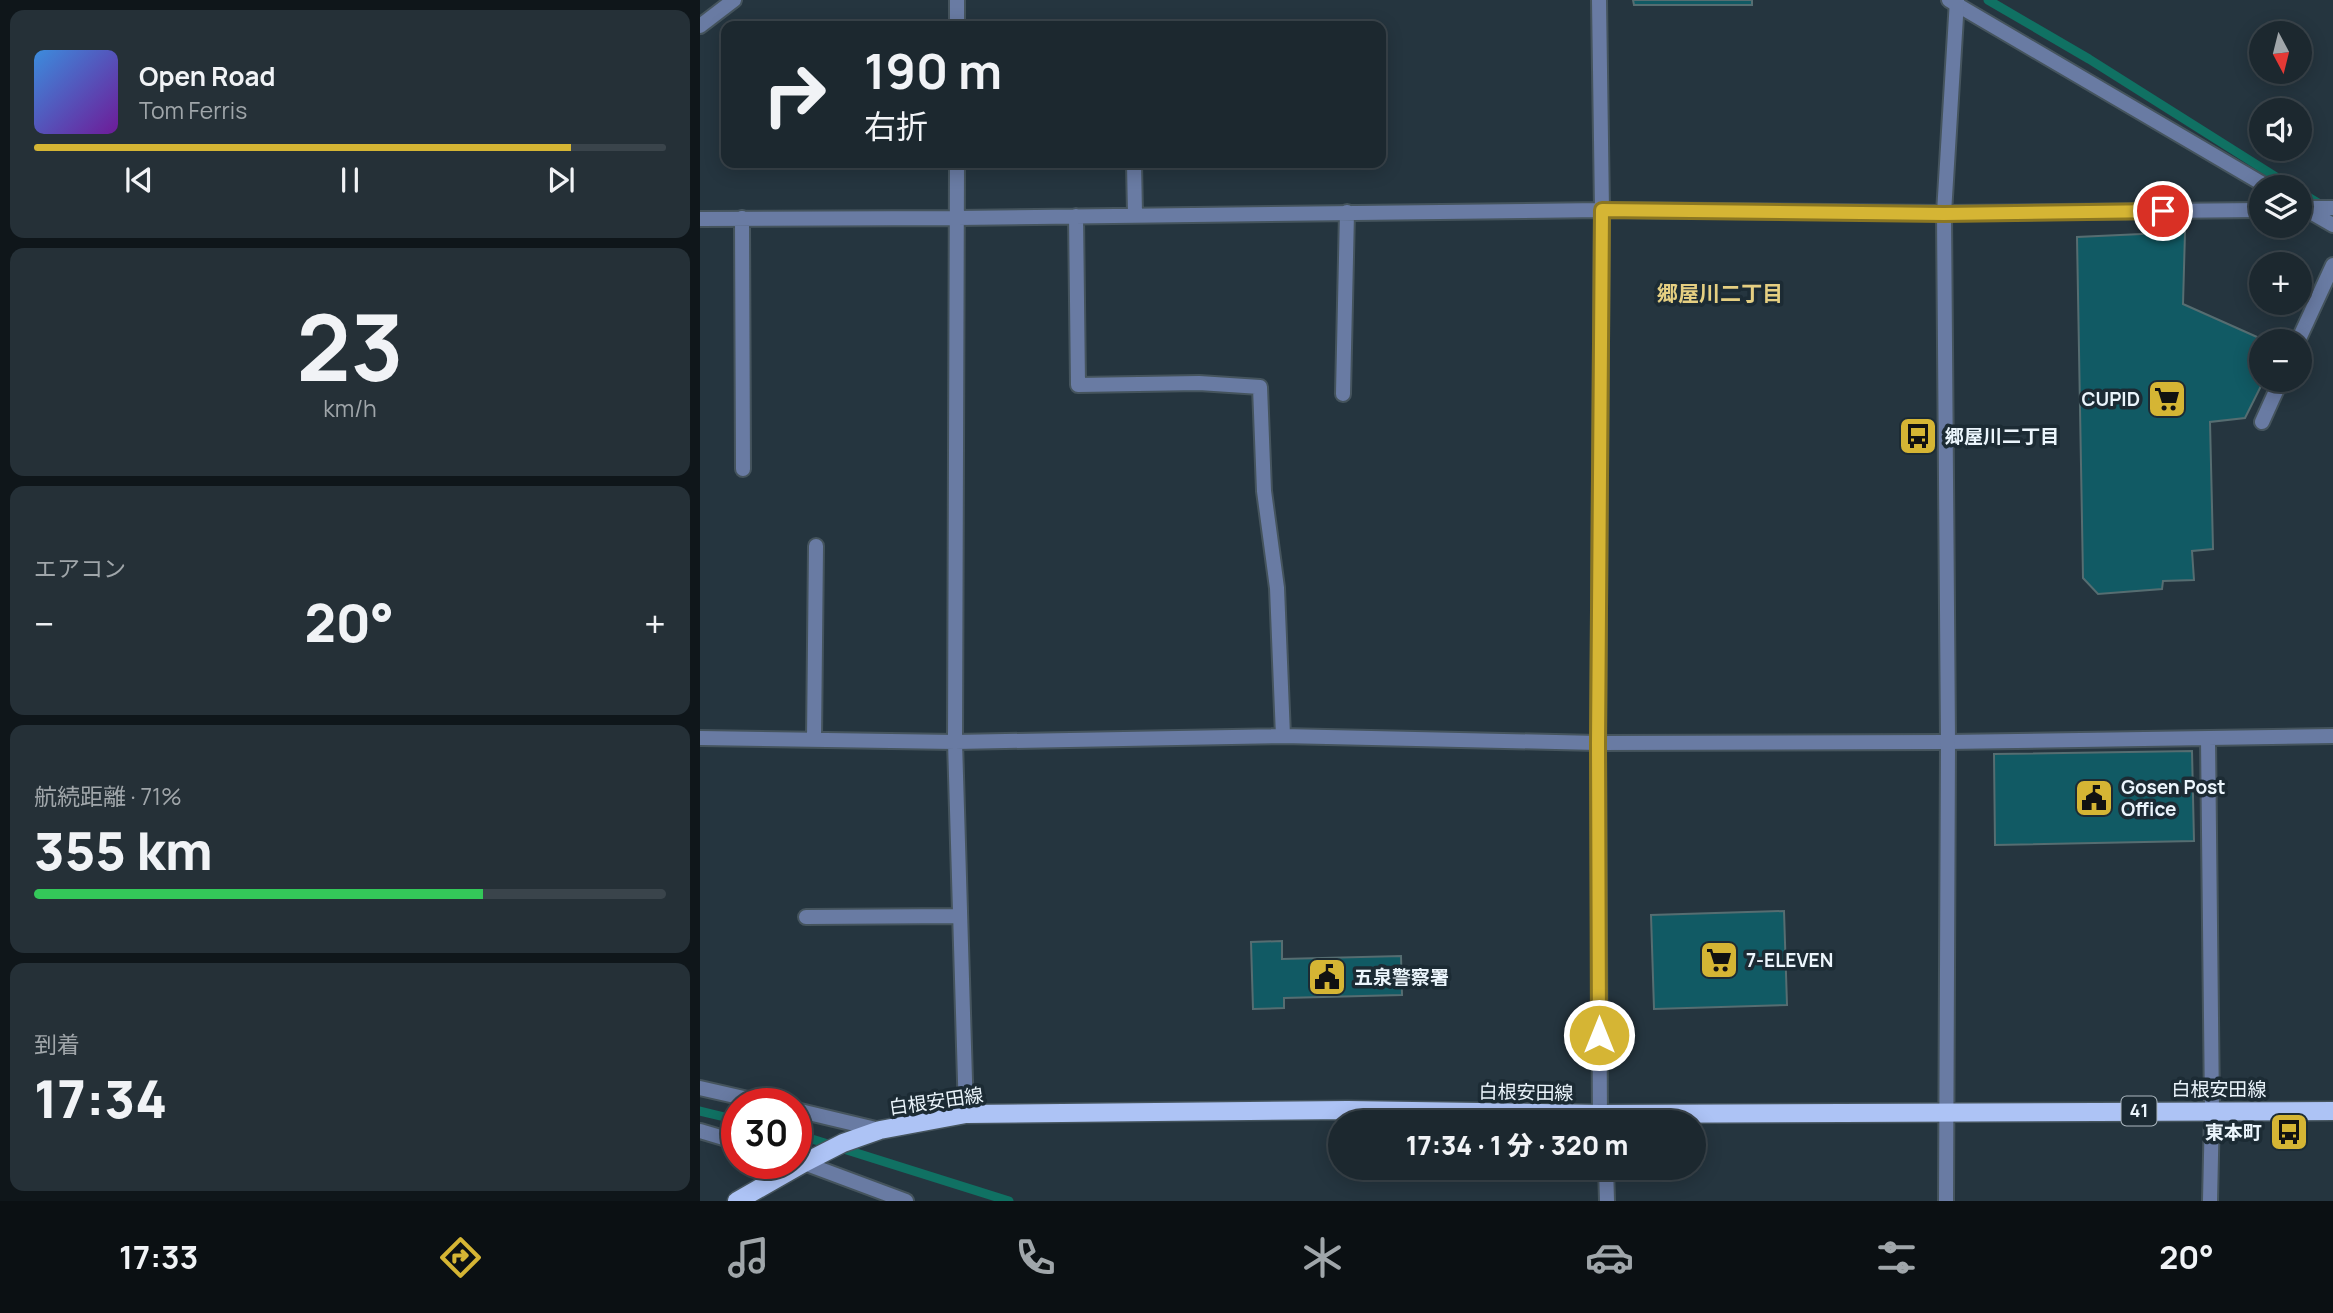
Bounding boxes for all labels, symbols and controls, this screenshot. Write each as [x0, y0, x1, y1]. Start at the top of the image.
north arrow [2249, 21, 2312, 84]
map controls [2249, 21, 2312, 392]
text: 190 m [864, 37, 1002, 104]
icon: right [749, 49, 840, 140]
text: Open Road [139, 58, 275, 94]
text: Tom Ferris [139, 94, 247, 126]
button: sound [2249, 98, 2312, 161]
text: 右折 [864, 104, 928, 148]
icon: previous [120, 161, 158, 199]
icon: pause [331, 161, 369, 199]
icon: next [542, 161, 580, 199]
button: layers [2249, 175, 2312, 238]
pin [2133, 181, 2193, 241]
icon: arrive [2144, 192, 2182, 230]
button: + [2249, 252, 2312, 315]
district label: 郷屋川二丁目 [1657, 279, 1783, 307]
text: 23 [296, 284, 404, 408]
button: − [2249, 329, 2312, 392]
supermarket icon: CUPID [2146, 378, 2188, 420]
place label: CUPID [2082, 386, 2140, 412]
text: km/h [323, 392, 377, 424]
bus stop icon: 郷屋川二丁目 [1897, 415, 1939, 457]
place label: 郷屋川二丁目 [1945, 423, 2059, 449]
text: エアコン [34, 552, 126, 584]
text: 20° [304, 587, 394, 658]
text: − [34, 597, 55, 649]
text: + [644, 597, 666, 649]
place label: Gosen Post Office [2121, 774, 2226, 822]
public building icon: Gosen Post Office [2073, 777, 2115, 819]
text: 航続距離 · 71% [34, 780, 182, 812]
text: 355 km [34, 815, 213, 886]
supermarket icon: 7-ELEVEN [1698, 939, 1740, 981]
place label: 7-ELEVEN [1746, 947, 1833, 973]
public building icon: 五泉警察署 [1306, 956, 1348, 998]
place label: 五泉警察署 [1354, 964, 1449, 990]
position arrow [1562, 998, 1636, 1072]
text: 到着 [34, 1028, 80, 1060]
text: 17:34 [34, 1063, 167, 1134]
street label: 白根安田線 [2171, 1076, 2267, 1102]
street label: 白根安田線 [1478, 1078, 1574, 1106]
street label: 白根安田線 [887, 1082, 985, 1120]
speed limit sign: 30 [721, 1088, 812, 1179]
road number: 41 [2122, 1096, 2156, 1126]
bus stop icon: 東本町 [2268, 1111, 2310, 1153]
place label: 東本町 [2205, 1119, 2262, 1145]
text: 17:34 · 1 分 · 320 m [1406, 1127, 1628, 1163]
icon: directions [436, 1233, 485, 1282]
icon: music [724, 1233, 773, 1282]
icon: phone [1011, 1233, 1060, 1282]
icon: climate [1298, 1233, 1347, 1282]
icon: car [1585, 1233, 1634, 1282]
icon: filters [1872, 1233, 1921, 1282]
text: 17:33 [119, 1235, 198, 1279]
text: 20° [2159, 1235, 2214, 1279]

